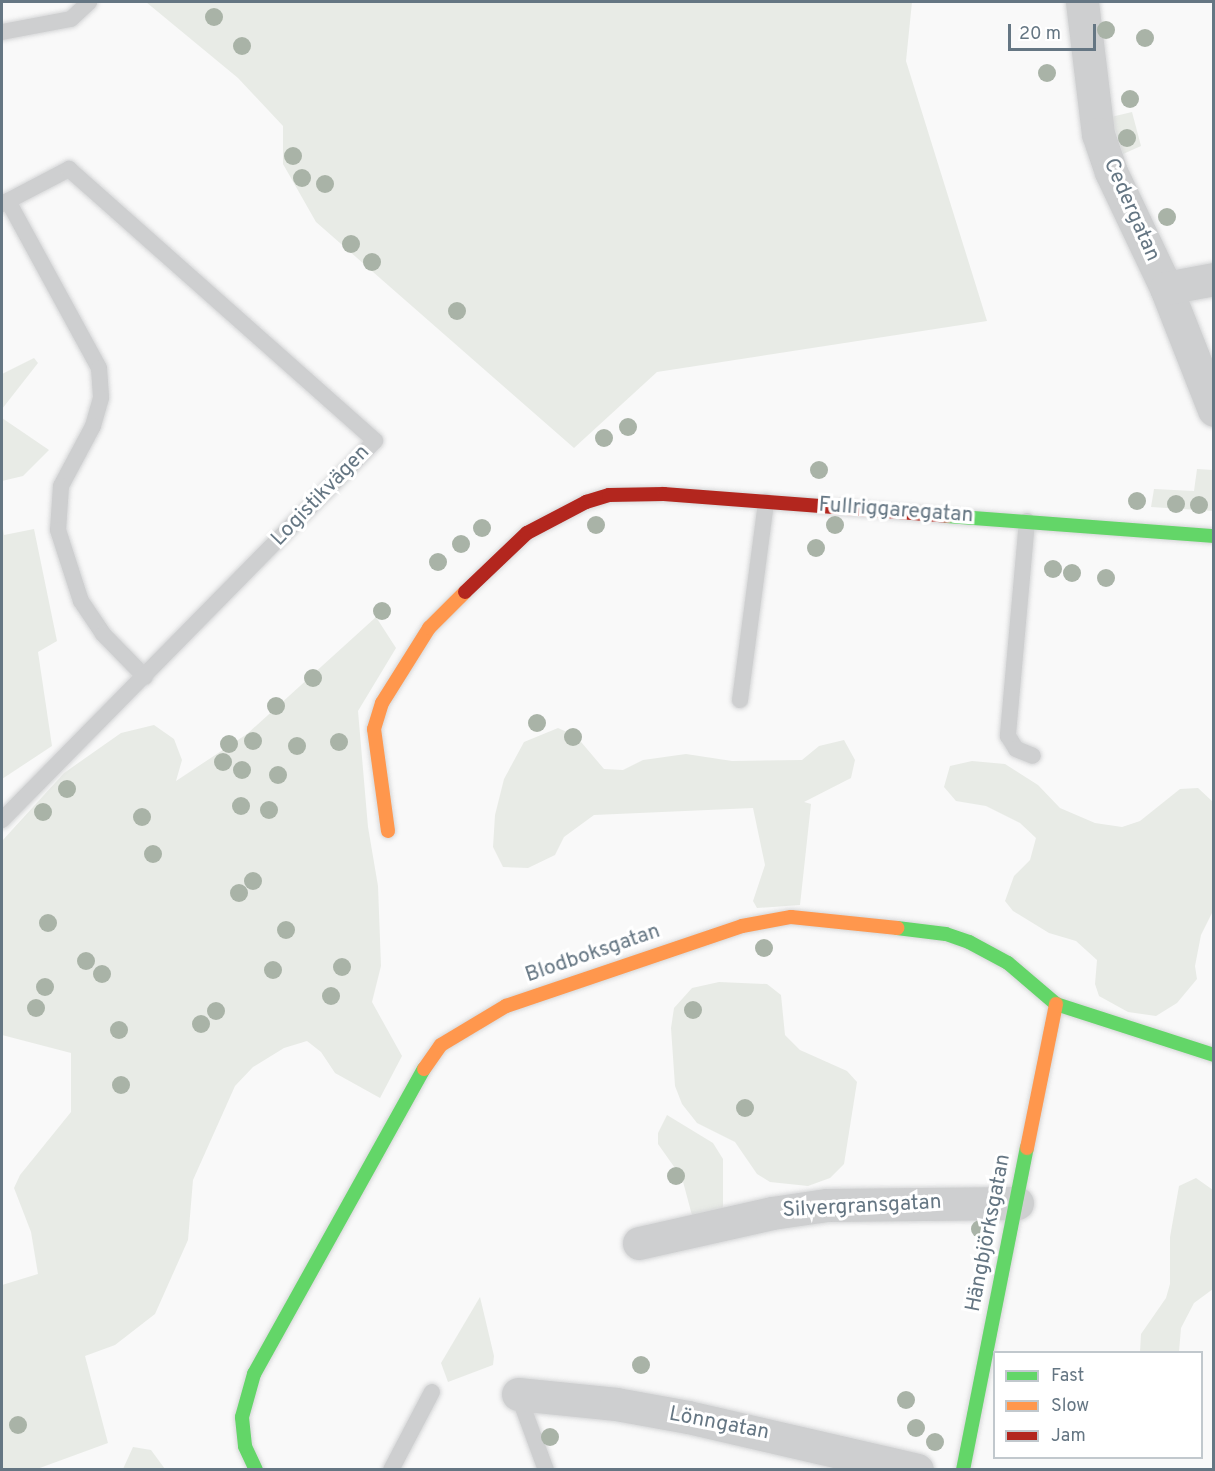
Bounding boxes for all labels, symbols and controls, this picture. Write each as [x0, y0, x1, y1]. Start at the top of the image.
scale bar [1011, 12, 1100, 50]
text: 20 m [1019, 23, 1061, 46]
street label: Cedergatan [1097, 155, 1165, 265]
street label: Logistikvägen [267, 440, 375, 552]
street label: Fullriggaregatan [818, 493, 974, 529]
street label: Blodboksgatan [522, 919, 664, 989]
street label: Hängbjörksgatan [961, 1152, 1017, 1314]
street label: Silvergransgatan [782, 1190, 942, 1224]
legend [993, 1351, 1203, 1459]
text: Fast [1051, 1365, 1084, 1388]
text: Slow [1051, 1395, 1089, 1418]
street label: Lönngatan [667, 1402, 771, 1446]
text: Jam [1051, 1425, 1086, 1448]

